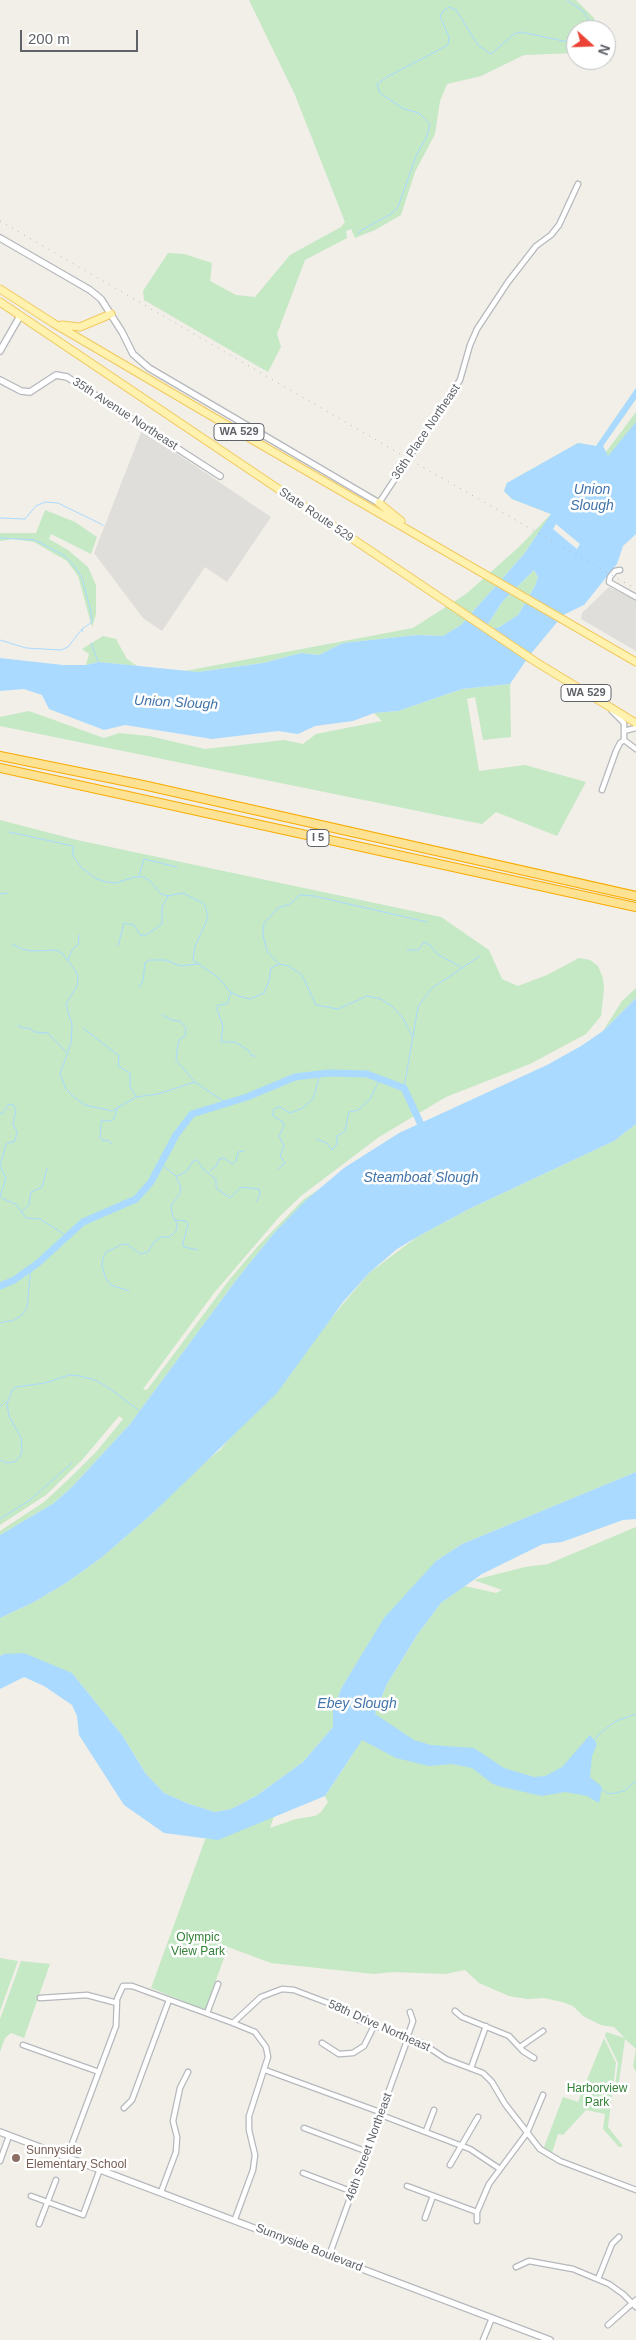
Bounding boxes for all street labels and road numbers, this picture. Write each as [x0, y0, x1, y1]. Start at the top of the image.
street label: 35th Avenue Northeast [70, 375, 180, 453]
street label: 36th Place Northeast [389, 382, 463, 482]
road number: WA 529 [214, 424, 264, 441]
street label: State Route 529 [276, 485, 356, 545]
road number: WA 529 [561, 684, 611, 701]
road number: I 5 [307, 830, 329, 846]
street label: 58th Drive Northeast [326, 1997, 432, 2055]
street label: 46th Street Northeast [343, 2091, 395, 2203]
street label: Sunnyside Boulevard [253, 2221, 365, 2275]

